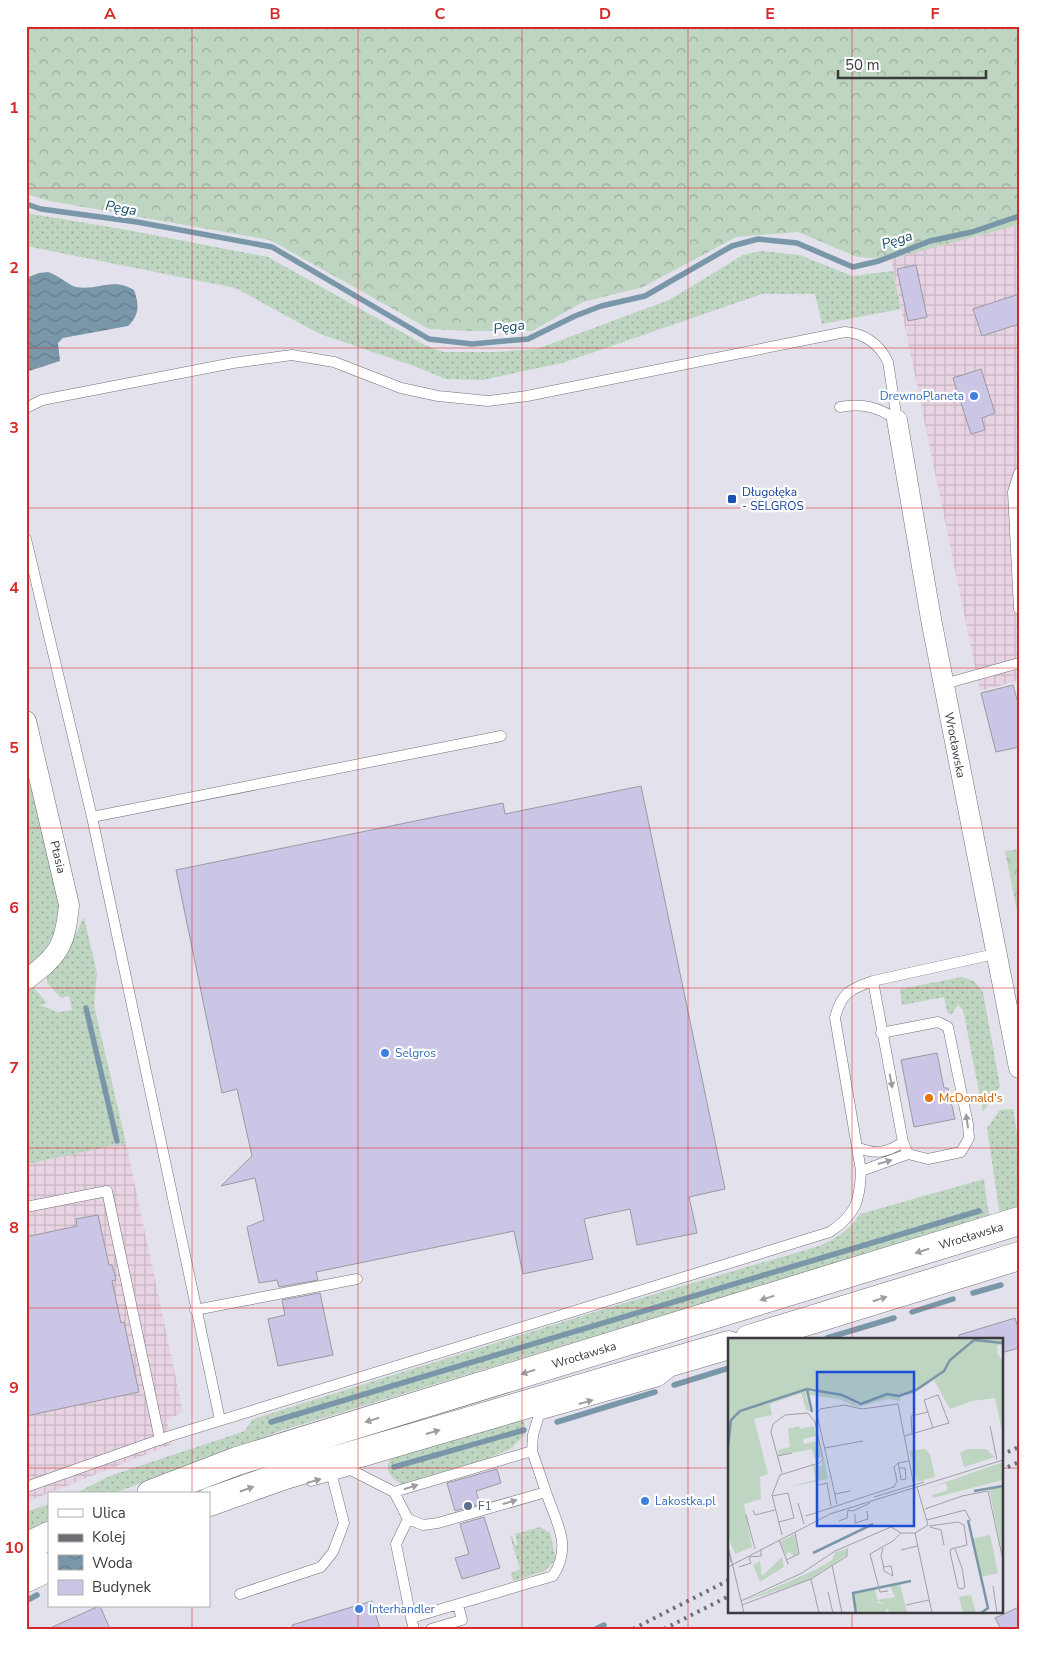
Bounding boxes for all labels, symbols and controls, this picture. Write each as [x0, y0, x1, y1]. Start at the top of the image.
text: A [104, 3, 116, 25]
text: B [269, 3, 281, 25]
text: C [435, 3, 446, 25]
text: D [599, 3, 611, 25]
text: E [765, 3, 775, 25]
text: F [931, 3, 940, 25]
scale bar [838, 48, 985, 80]
text: 50 m [845, 55, 880, 75]
text: 1 [9, 97, 19, 119]
water label: Pęga [104, 196, 138, 220]
water label: Pęga [879, 226, 915, 254]
text: 2 [9, 257, 19, 279]
water label: Pęga [492, 315, 526, 339]
place label: DrewnoPlaneta [880, 388, 964, 404]
marker: DrewnoPlaneta [968, 390, 980, 402]
text: 3 [9, 417, 19, 439]
place label: Długołęka - SELGROS [742, 484, 804, 514]
marker: Długołęka - SELGROS [726, 493, 738, 505]
text: 4 [9, 577, 19, 599]
street label: Wrocławska [941, 711, 969, 779]
text: 5 [9, 737, 19, 759]
street label: Ptasia [46, 839, 70, 875]
text: 6 [9, 897, 19, 919]
place label: Selgros [395, 1045, 436, 1061]
marker: Selgros [379, 1047, 391, 1059]
text: 7 [9, 1057, 19, 1079]
one-way arrow [887, 1074, 895, 1089]
place label: McDonald's [939, 1090, 1003, 1106]
marker: McDonald's [923, 1092, 935, 1104]
one-way arrow [963, 1113, 971, 1129]
one-way arrow [877, 1157, 892, 1165]
text: 8 [9, 1217, 19, 1239]
street label: Wrocławska [937, 1219, 1005, 1253]
one-way arrow [914, 1247, 929, 1255]
one-way arrow [872, 1294, 887, 1302]
one-way arrow [759, 1295, 774, 1303]
street label: Wrocławska [550, 1338, 618, 1372]
inset map [728, 1338, 1002, 1612]
one-way arrow [520, 1368, 535, 1376]
text: 9 [9, 1377, 19, 1399]
one-way arrow [579, 1397, 594, 1405]
one-way arrow [365, 1416, 380, 1424]
one-way arrow [425, 1428, 441, 1436]
one-way arrow [306, 1476, 321, 1484]
one-way arrow [404, 1483, 419, 1491]
one-way arrow [240, 1484, 255, 1492]
legend [48, 1492, 210, 1608]
place label: Lakostka.pl [655, 1493, 716, 1509]
marker: Lakostka.pl [639, 1495, 651, 1507]
place label: F1 [478, 1498, 492, 1514]
one-way arrow [503, 1498, 518, 1506]
marker: F1 [462, 1500, 474, 1512]
text: Ulica [92, 1503, 126, 1523]
text: Kolej [92, 1527, 125, 1547]
text: 10 [4, 1537, 24, 1559]
text: Woda [92, 1553, 133, 1573]
text: Budynek [92, 1577, 152, 1597]
place label: Interhandler [369, 1601, 436, 1617]
marker: Interhandler [353, 1603, 365, 1615]

